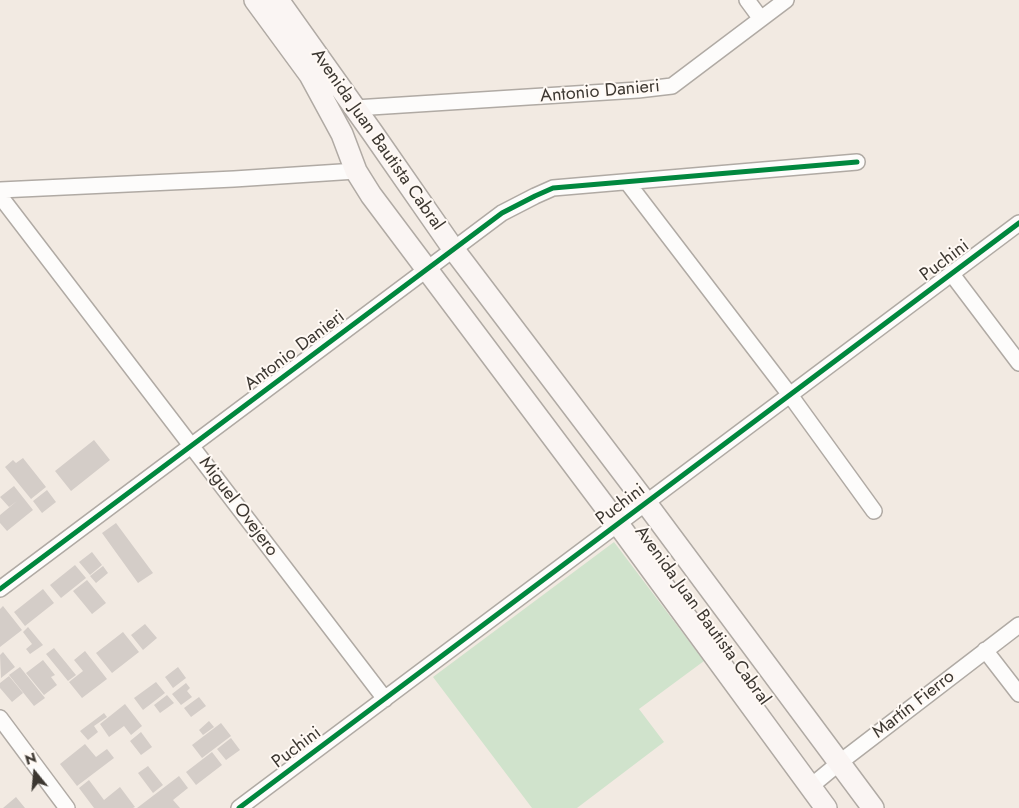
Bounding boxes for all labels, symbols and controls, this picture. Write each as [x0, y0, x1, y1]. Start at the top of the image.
street label: Avenida Juan Bautista Cabral [306, 45, 448, 235]
street label: Antonio Danieri [539, 76, 661, 108]
street label: Puchini [916, 236, 974, 286]
street label: Antonio Danieri [241, 306, 349, 396]
street label: Miguel Ovejero [194, 453, 282, 561]
street label: Puchini [592, 480, 650, 530]
street label: Avenida Juan Bautista Cabral [630, 522, 774, 710]
street label: Martín Fierro [869, 666, 959, 744]
street label: Puchini [268, 723, 326, 773]
text: N [22, 747, 39, 770]
north arrow [10, 748, 60, 798]

